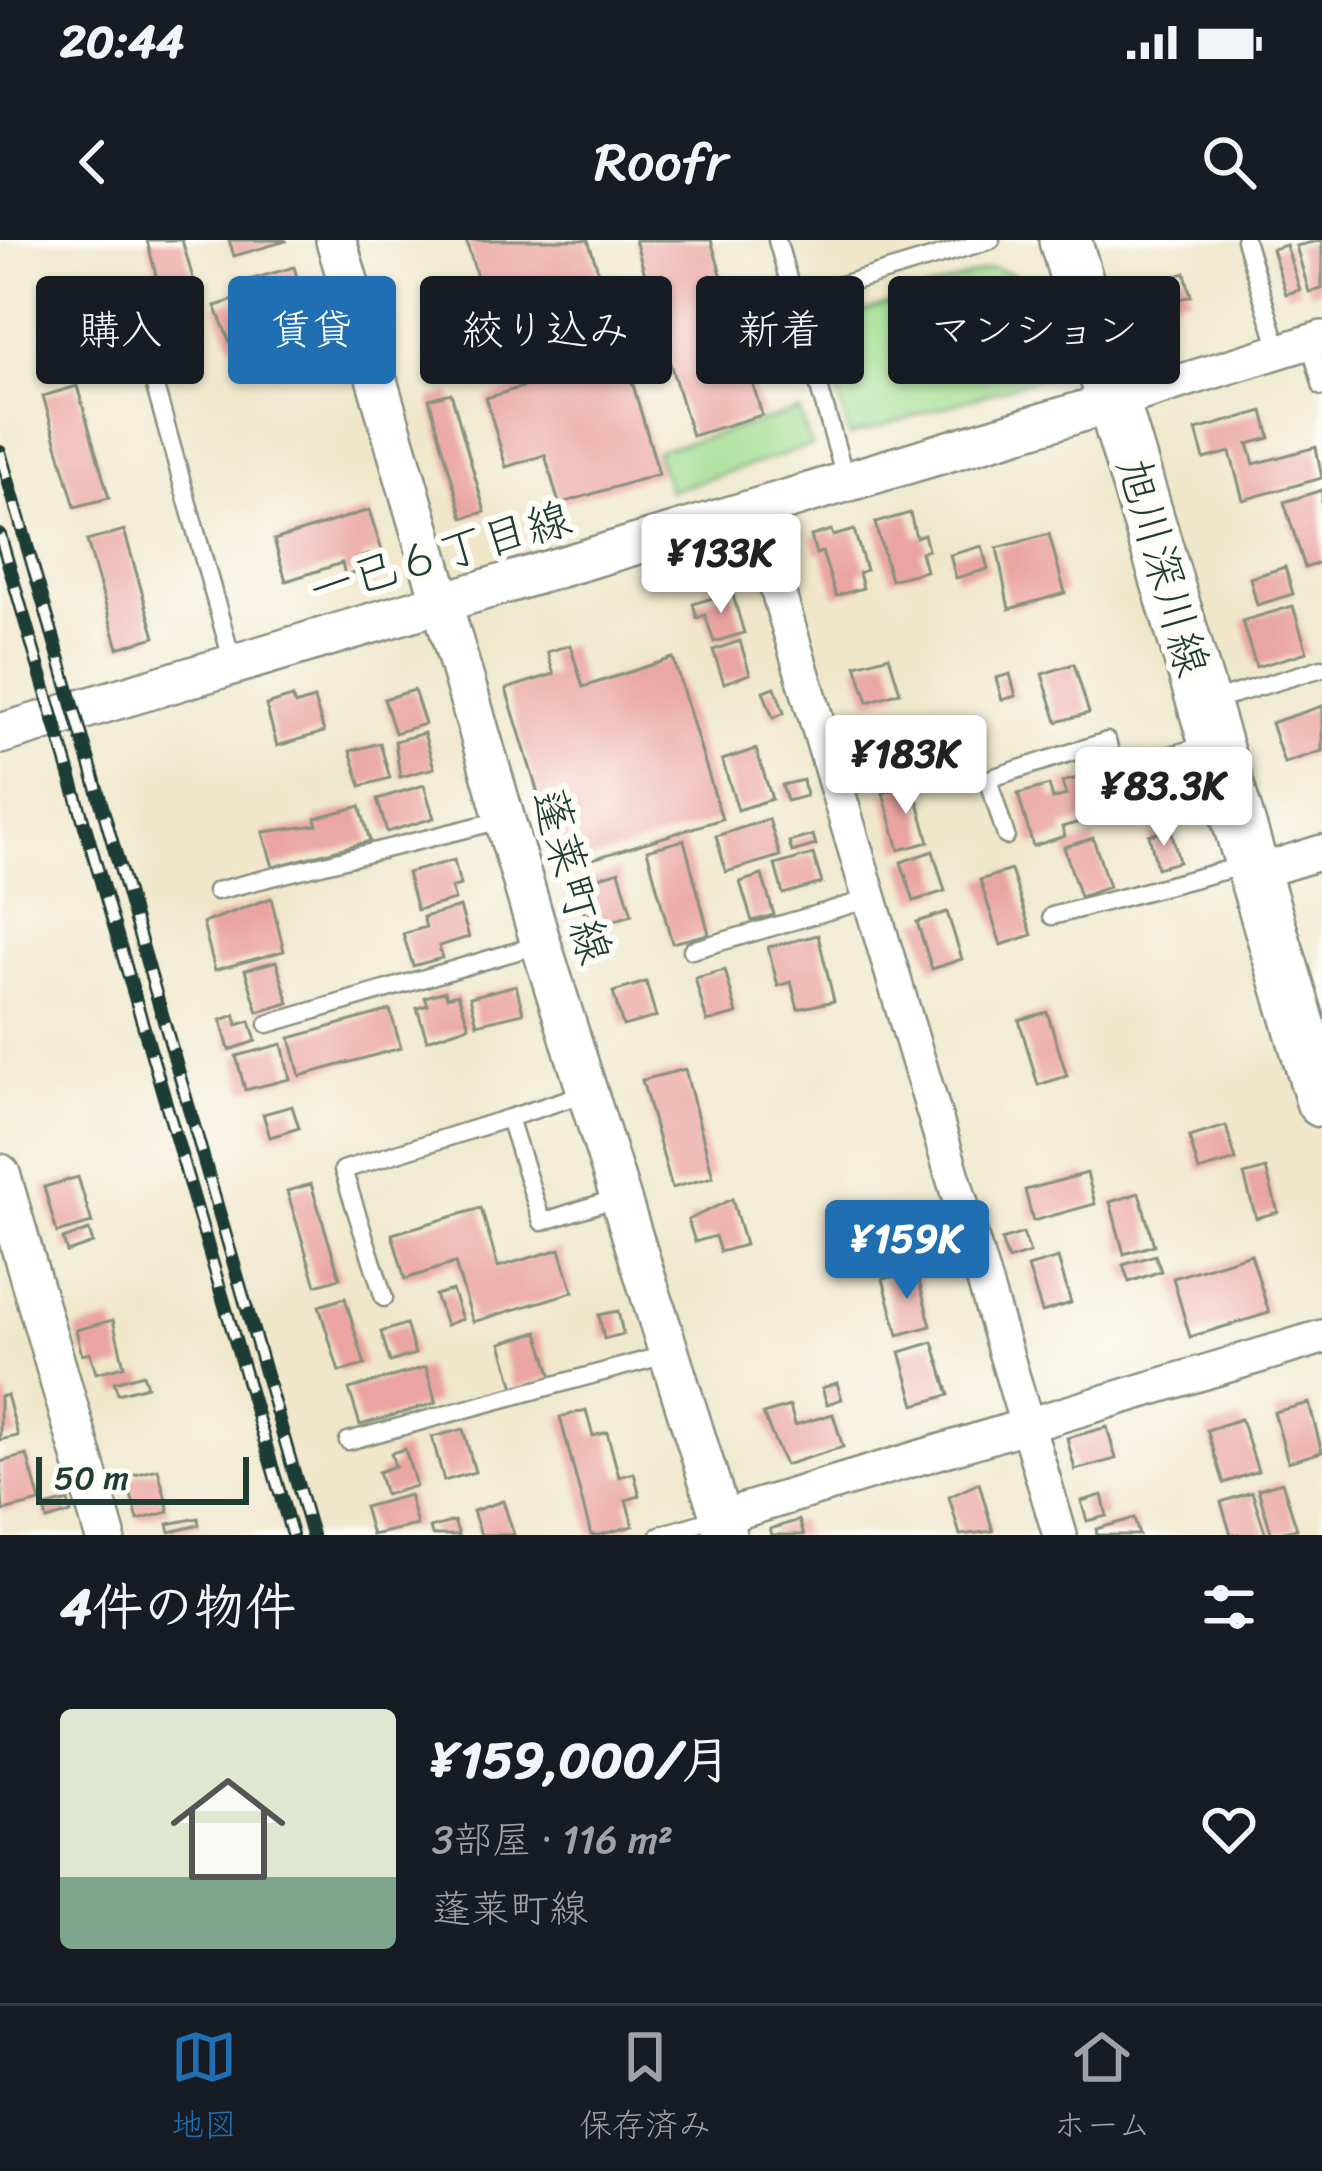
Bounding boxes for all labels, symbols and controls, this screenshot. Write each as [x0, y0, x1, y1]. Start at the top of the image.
text: 20:44 [60, 2, 184, 82]
text: Roofr [594, 114, 728, 210]
icon: back [60, 129, 126, 195]
icon: search [1196, 129, 1262, 195]
chip: 購入 [36, 276, 204, 384]
chip: 賃貸 [228, 276, 396, 384]
chip: 絞り込み [420, 276, 672, 384]
chip: 新着 [696, 276, 864, 384]
chip: マンション [888, 276, 1180, 384]
street label: 旭川深川線 [1094, 448, 1232, 686]
street label: 一已６丁目線 [299, 478, 581, 630]
pin: ¥133K [637, 514, 805, 616]
text: ¥133K [669, 518, 773, 587]
pin: ¥183K [822, 715, 990, 817]
text: ¥183K [852, 719, 960, 788]
pin: ¥83.3K [1066, 747, 1262, 849]
text: ¥83.3K [1102, 751, 1226, 820]
street label: 蓬莱町線 [509, 778, 635, 974]
pin: ¥159K [823, 1200, 991, 1302]
text: ¥159K [852, 1204, 962, 1273]
text: 50 m [54, 1449, 129, 1507]
scale bar [36, 1451, 249, 1504]
text: 4件の物件 [60, 1562, 296, 1652]
icon: filters [1196, 1574, 1262, 1640]
text: ¥159,000/月 [432, 1715, 731, 1805]
icon: home [156, 1757, 300, 1901]
icon: heart [1196, 1796, 1262, 1862]
text: 3部屋 · 116 m² [432, 1805, 673, 1874]
text: 蓬莱町線 [432, 1874, 588, 1943]
tab: 地図 [171, 2024, 237, 2154]
tab: 保存済み [579, 2024, 711, 2154]
tab: ホーム [1053, 2024, 1151, 2154]

